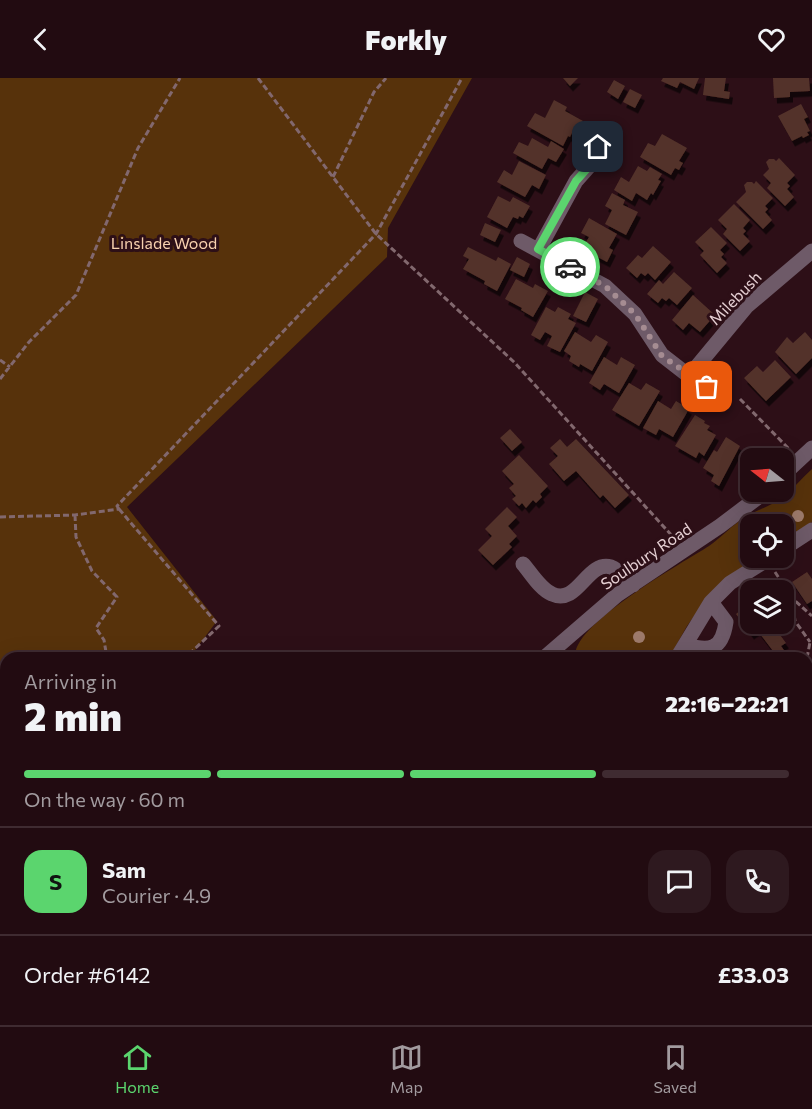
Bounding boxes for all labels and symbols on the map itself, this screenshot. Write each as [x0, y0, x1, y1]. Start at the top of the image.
pin [572, 121, 623, 172]
park label: Linslade Wood [111, 233, 217, 252]
courier [540, 237, 600, 297]
street label: Milebush [705, 267, 765, 328]
pin [681, 361, 732, 412]
north arrow [740, 448, 794, 502]
street label: Soulbury Road [597, 518, 695, 593]

